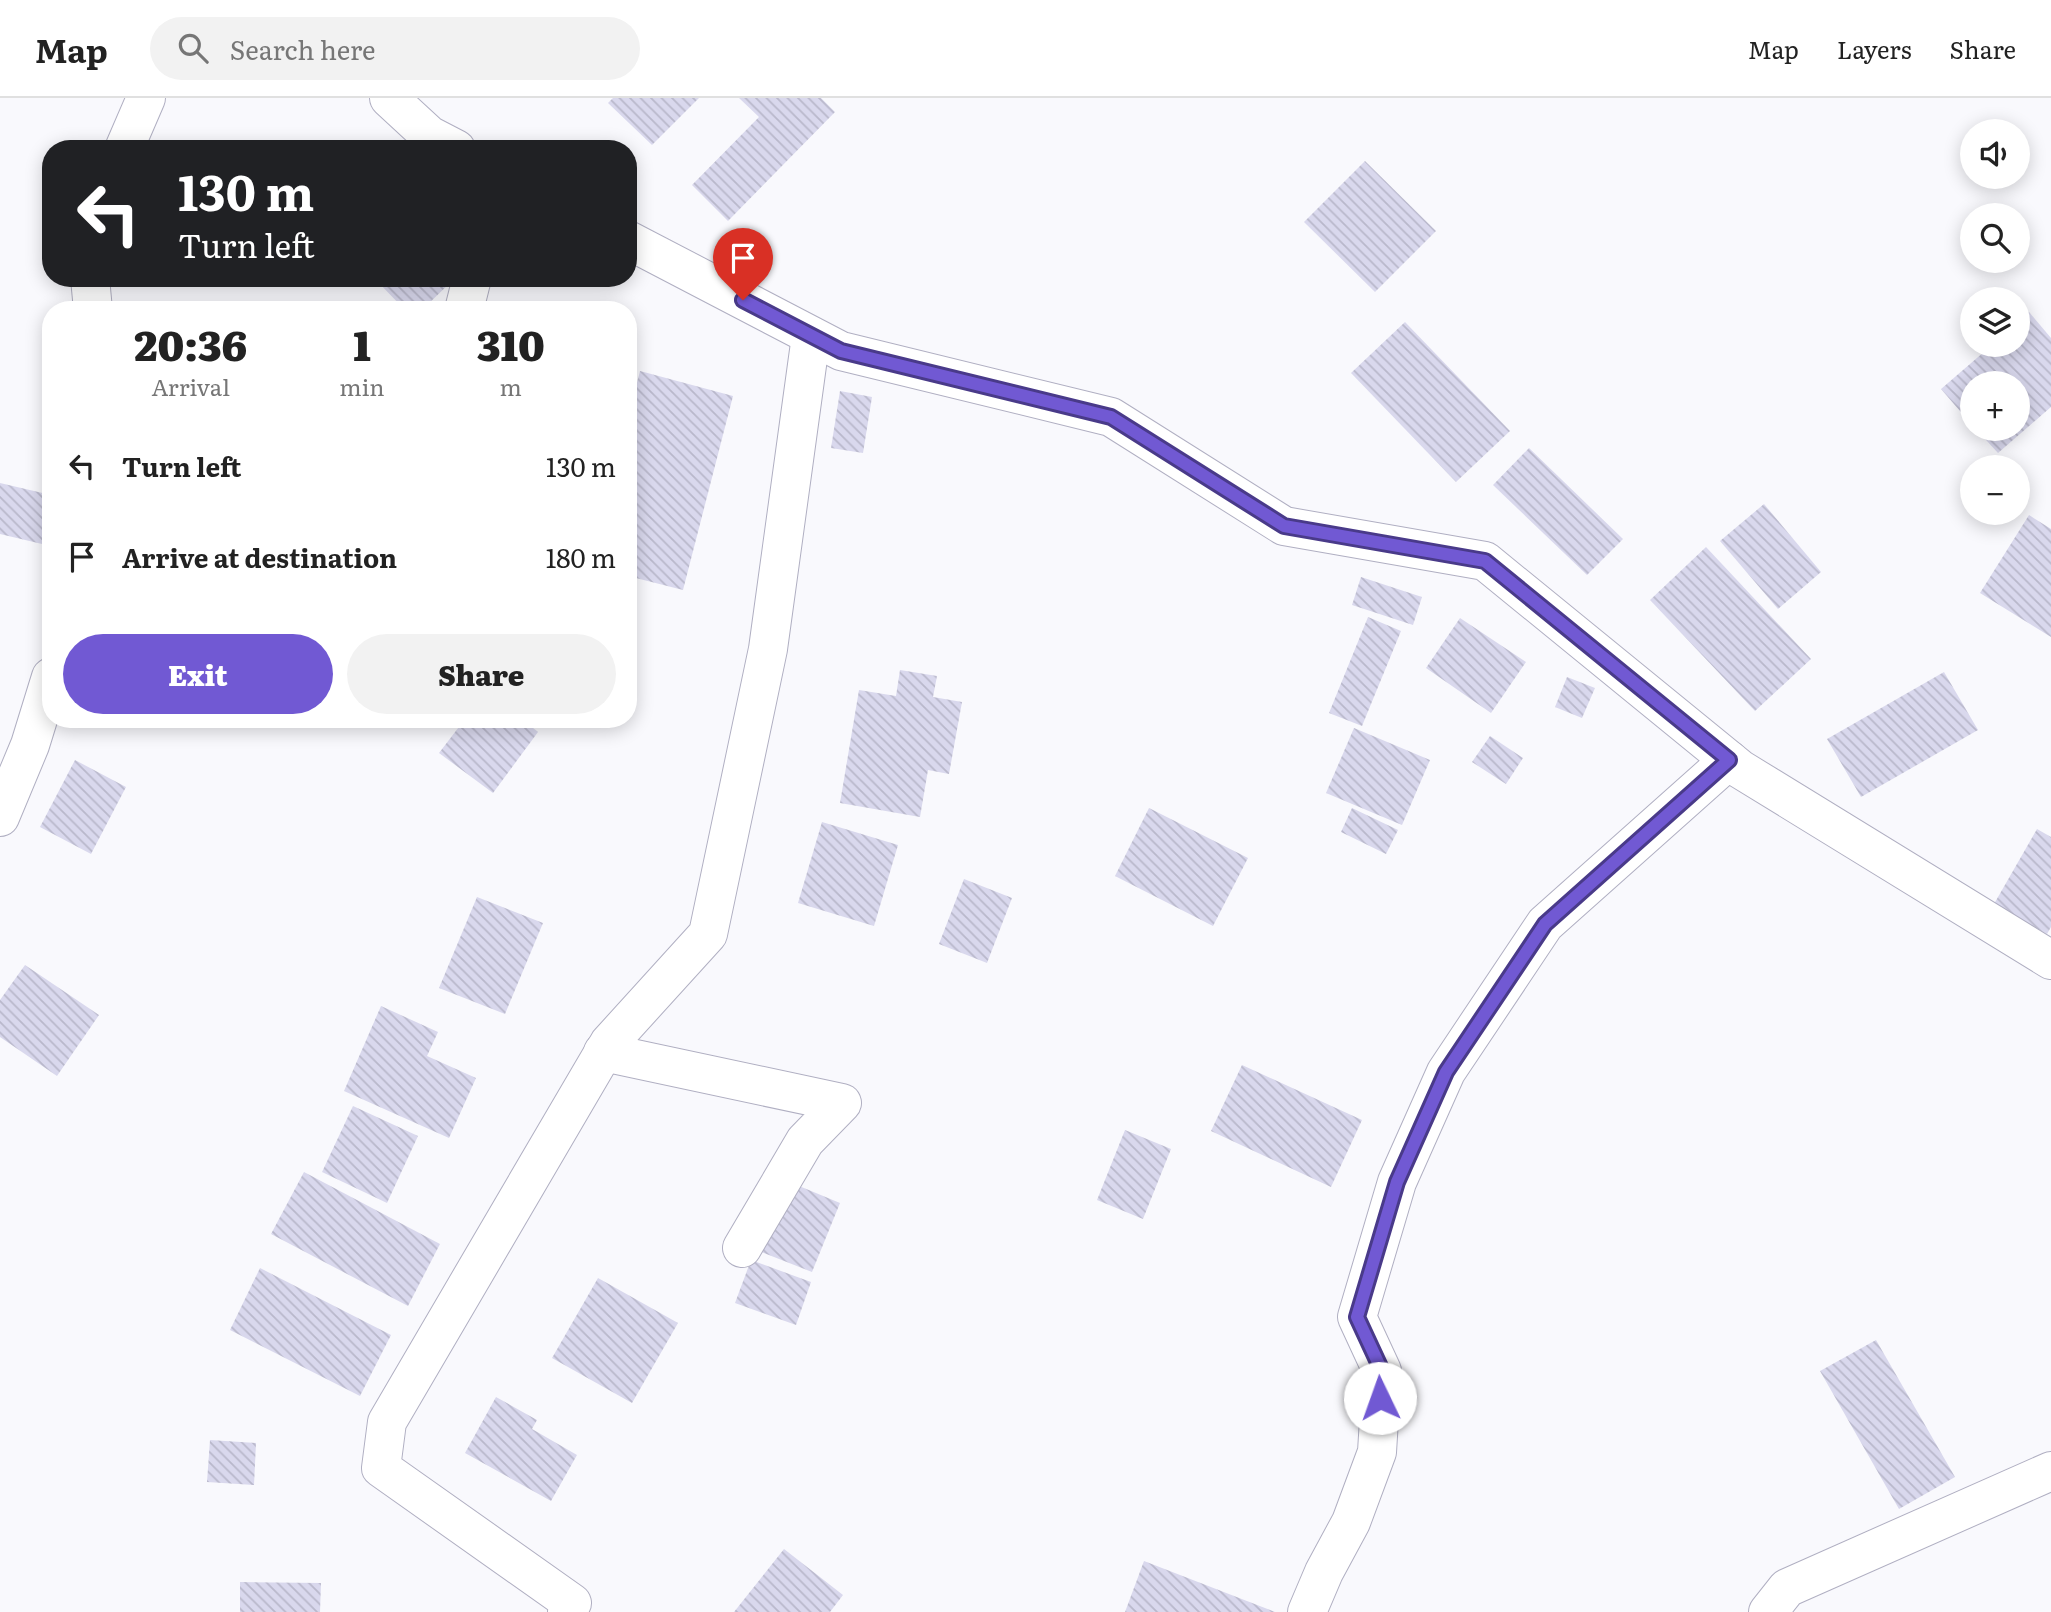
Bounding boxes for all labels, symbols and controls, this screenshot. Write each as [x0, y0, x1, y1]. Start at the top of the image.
search box [150, 17, 640, 80]
text: Map [35, 24, 108, 73]
icon: search [174, 29, 212, 67]
text: Search here [230, 29, 376, 68]
text: Map [1748, 31, 1799, 66]
text: Layers [1837, 31, 1911, 66]
text: Share [1949, 31, 2016, 66]
map controls [1960, 119, 2030, 525]
button: sound [1960, 119, 2030, 189]
text: 130 m [178, 153, 314, 226]
icon: left [63, 168, 154, 259]
button: search [1960, 203, 2030, 273]
text: Turn left [178, 220, 315, 268]
pin [713, 228, 773, 300]
icon: arrive [724, 239, 762, 277]
button: layers [1960, 287, 2030, 357]
text: 20:36 [134, 312, 247, 374]
text: 1 [353, 312, 371, 374]
text: 310 [477, 312, 545, 374]
text: Arrival [151, 369, 230, 403]
text: min [339, 369, 385, 403]
text: m [500, 369, 522, 403]
button: + [1960, 371, 2030, 441]
text: Turn left [122, 446, 241, 485]
text: 130 m [546, 446, 616, 485]
icon: left [63, 447, 101, 485]
button: − [1960, 455, 2030, 525]
text: Arrive at destination [122, 537, 397, 576]
text: 180 m [546, 537, 616, 576]
icon: arrive [63, 538, 101, 576]
button: Exit [63, 634, 333, 714]
button: Share [347, 634, 616, 714]
position arrow [1343, 1361, 1417, 1435]

